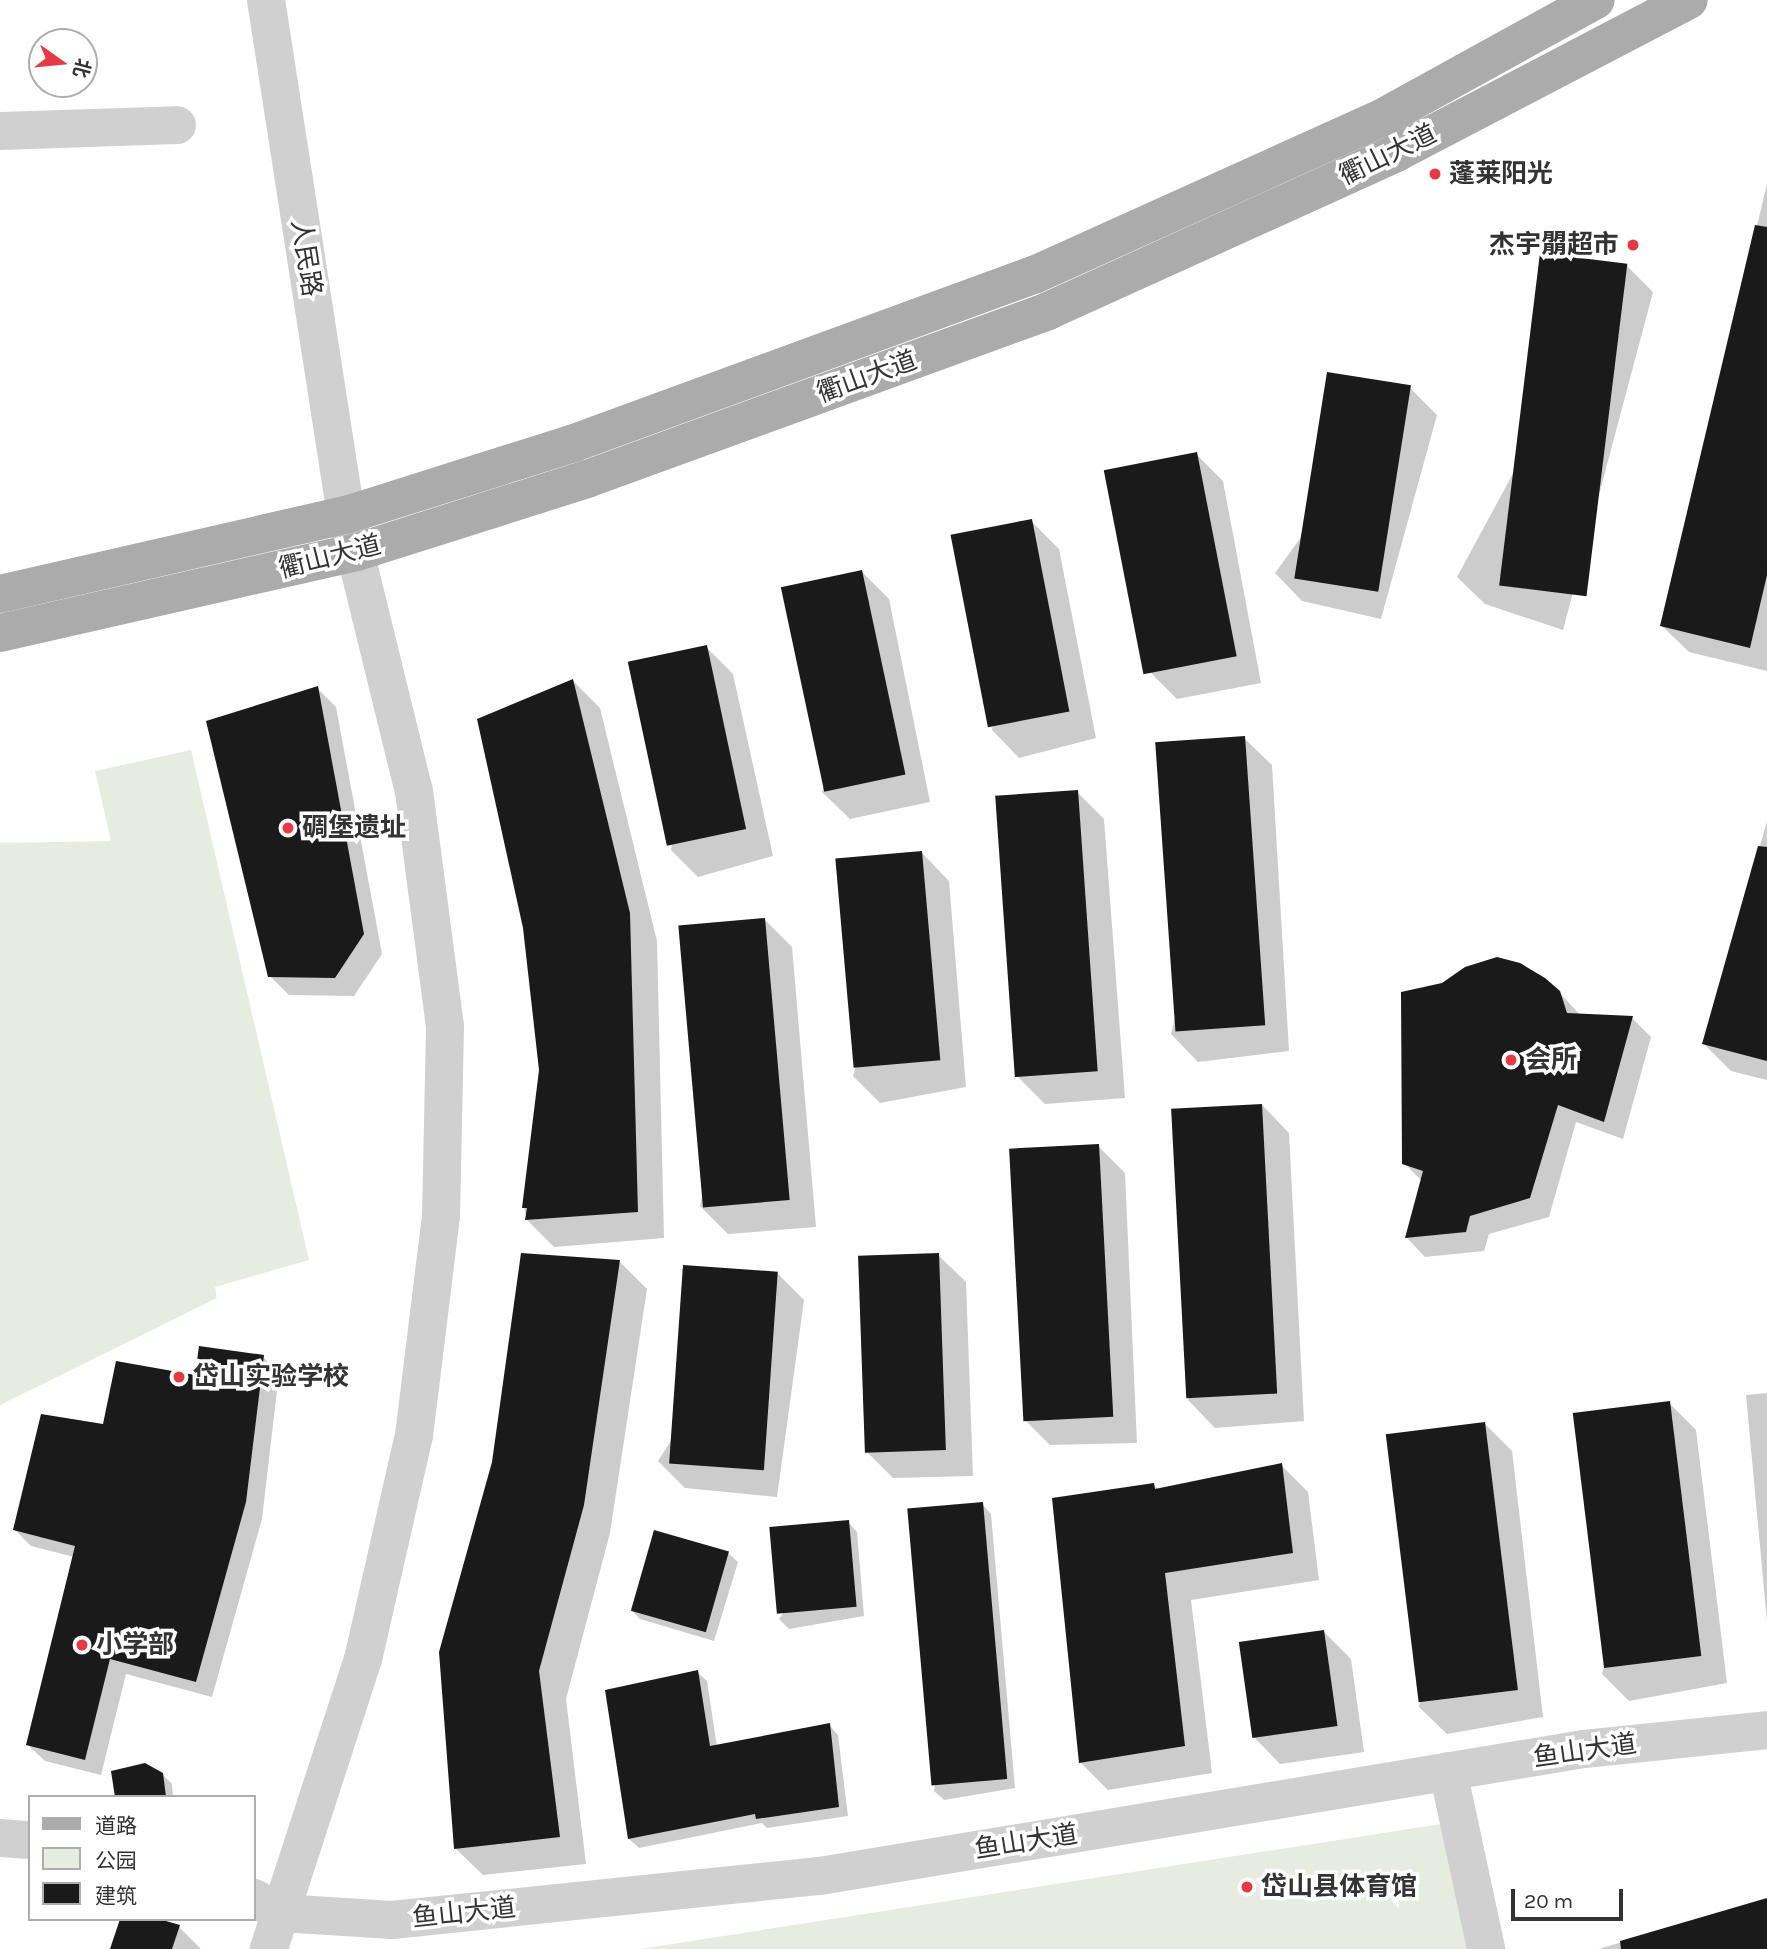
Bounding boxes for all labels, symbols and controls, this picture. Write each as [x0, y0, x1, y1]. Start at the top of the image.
north arrow [28, 28, 98, 98]
text: 北 [68, 56, 94, 80]
street label: 衢山大道 [1334, 118, 1442, 192]
place label: 蓬莱阳光 [1449, 158, 1553, 190]
marker: 蓬莱阳光 [1427, 166, 1443, 182]
street label: 人民路 [284, 217, 328, 299]
place label: 杰宇朤超市 [1489, 229, 1619, 261]
marker: 杰宇朤超市 [1625, 237, 1641, 253]
street label: 衢山大道 [813, 345, 921, 409]
street label: 衢山大道 [276, 529, 384, 585]
place label: 碉堡遗址 [302, 812, 406, 844]
marker: 碉堡遗址 [280, 820, 296, 836]
place label: 会所 [1525, 1044, 1577, 1076]
marker: 会所 [1503, 1052, 1519, 1068]
place label: 岱山实验学校 [193, 1361, 349, 1393]
marker: 岱山实验学校 [171, 1369, 187, 1385]
place label: 小学部 [96, 1629, 174, 1661]
marker: 小学部 [74, 1637, 90, 1653]
street label: 鱼山大道 [1531, 1728, 1639, 1774]
legend [28, 1795, 256, 1921]
text: 道路 [95, 1814, 137, 1838]
street label: 鱼山大道 [972, 1818, 1080, 1866]
text: 公园 [95, 1849, 137, 1873]
place label: 岱山县体育馆 [1261, 1871, 1417, 1903]
scale bar [1515, 1876, 1627, 1920]
marker: 岱山县体育馆 [1239, 1879, 1255, 1895]
text: 建筑 [95, 1884, 137, 1908]
text: 20 m [1524, 1889, 1573, 1913]
street label: 鱼山大道 [411, 1892, 517, 1934]

